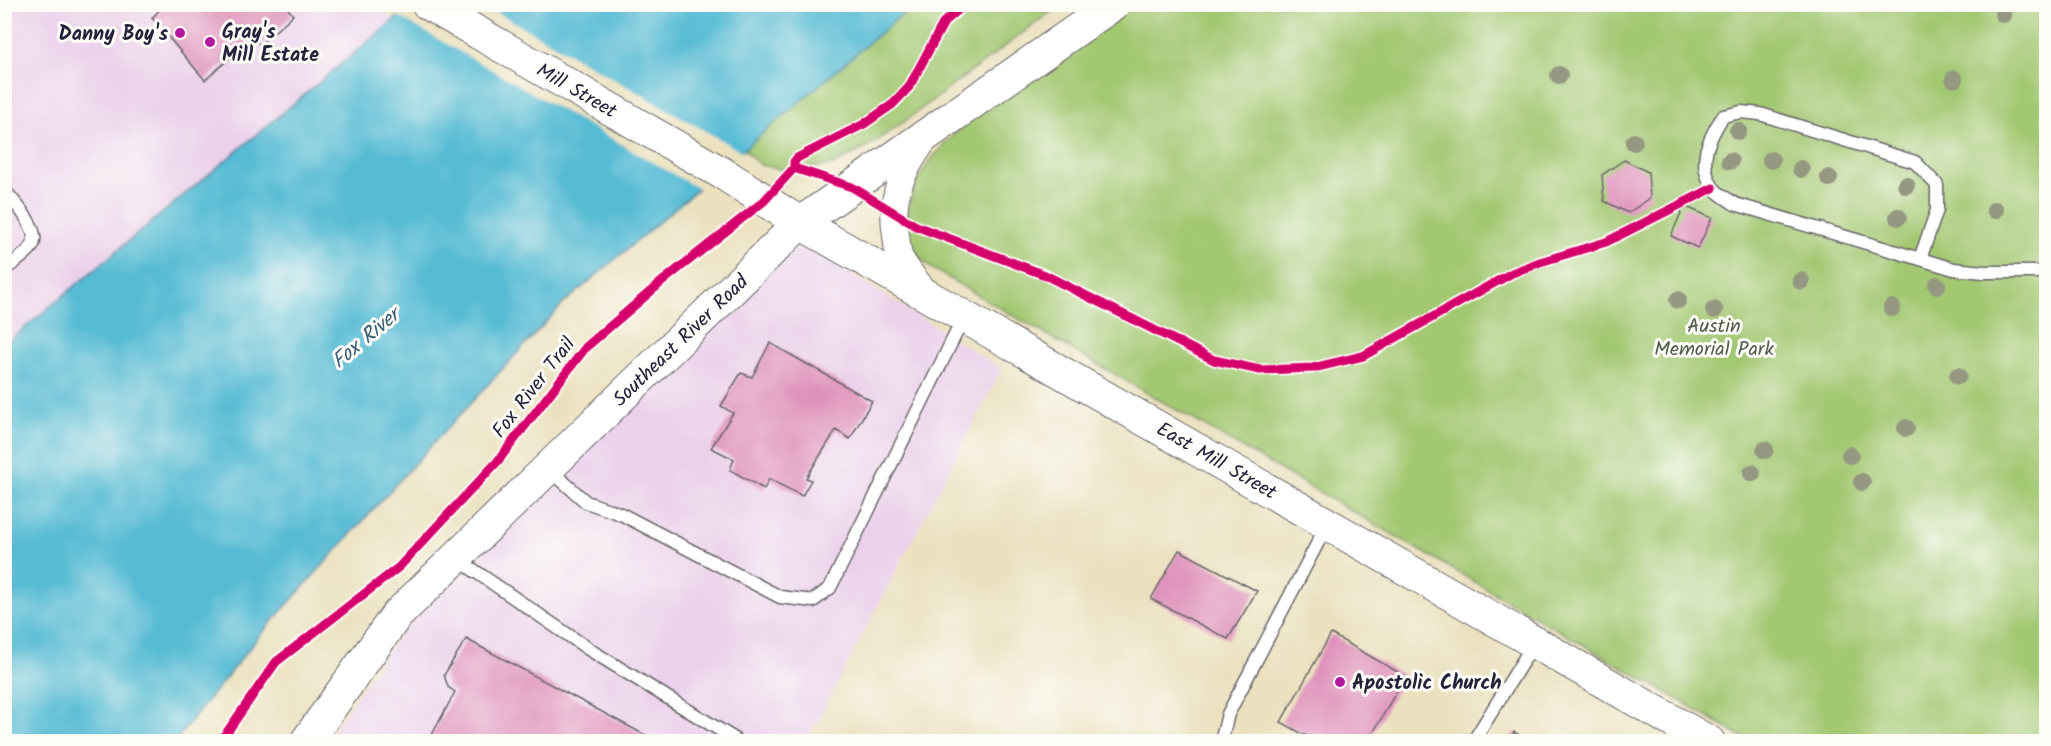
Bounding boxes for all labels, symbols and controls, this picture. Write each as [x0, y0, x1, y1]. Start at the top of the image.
place label: Gray's Mill Estate [222, 17, 319, 72]
place label: Danny Boy's [58, 19, 169, 51]
marker: Danny Boy's [173, 26, 187, 40]
marker: Gray's Mill Estate [203, 35, 217, 49]
street label: Mill Street [529, 56, 623, 128]
street label: Southeast River Road [606, 267, 758, 415]
water label: Fox River [325, 298, 410, 378]
park label: Austin Memorial Park [1654, 311, 1774, 366]
street label: Fox River Trail [485, 331, 584, 446]
street label: East Mill Street [1150, 414, 1282, 509]
place label: Apostolic Church [1352, 668, 1502, 700]
marker: Apostolic Church [1333, 675, 1347, 689]

